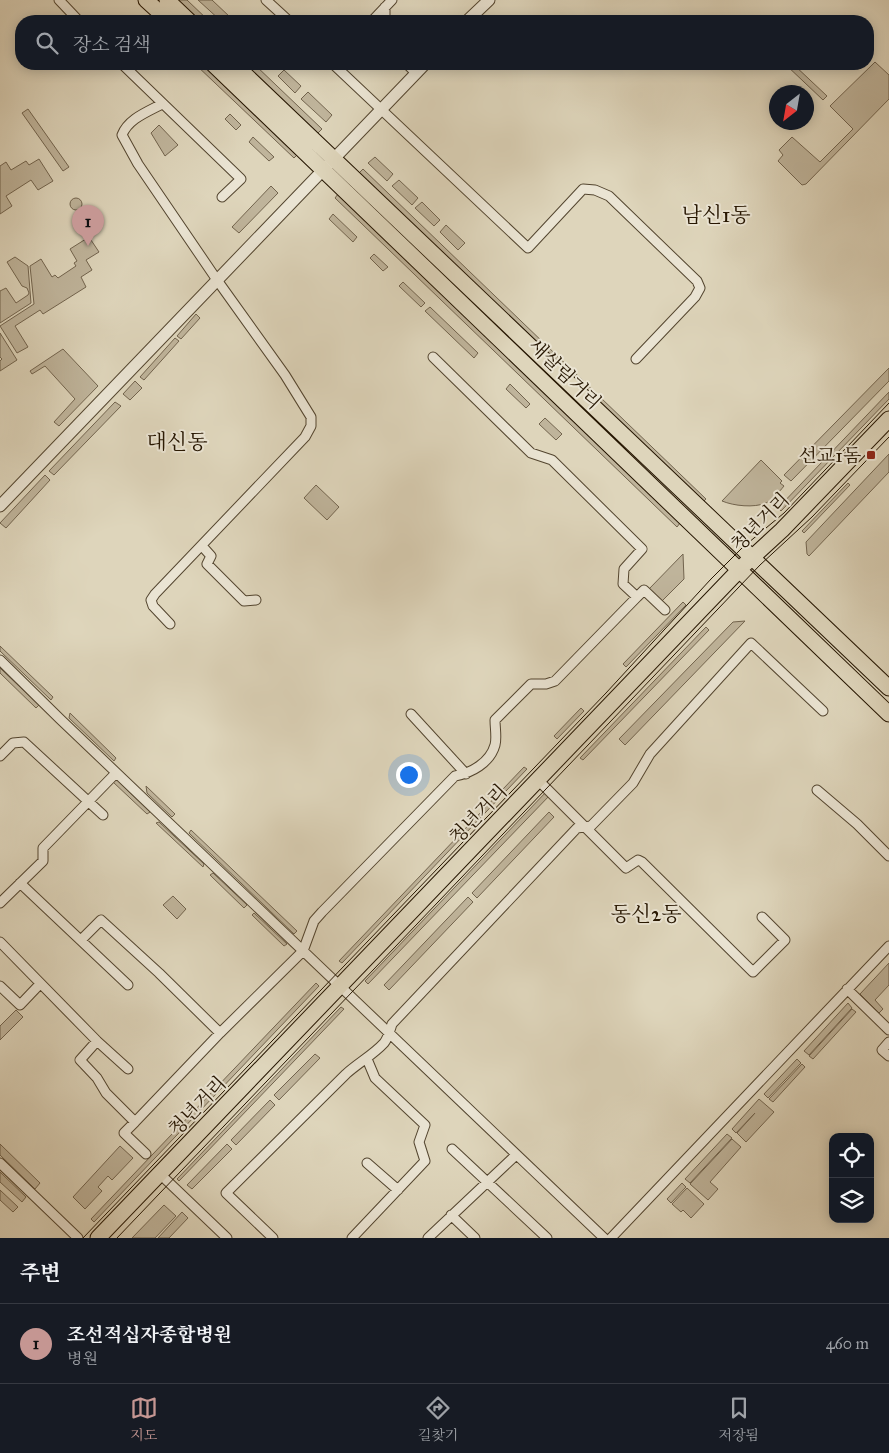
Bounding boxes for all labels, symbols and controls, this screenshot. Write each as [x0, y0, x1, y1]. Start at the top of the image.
search box [15, 15, 874, 70]
icon: search [33, 29, 61, 57]
text: 장소 검색 [73, 33, 151, 56]
north arrow [769, 85, 814, 130]
district label: 남신1동 [681, 202, 751, 228]
pin: 1 [72, 205, 104, 246]
street label: 새살림거리 [524, 334, 606, 414]
district label: 대신동 [147, 429, 207, 455]
place label: 선교1돔 [798, 444, 862, 467]
marker: 선교1돔 [865, 449, 877, 461]
street label: 청년거리 [726, 488, 794, 556]
your location [396, 762, 422, 788]
street label: 청년거리 [444, 780, 512, 848]
district label: 동신2동 [610, 901, 682, 927]
street label: 청년거리 [163, 1072, 231, 1140]
map controls [829, 1133, 874, 1223]
button: locate [829, 1133, 874, 1178]
button: layers [829, 1178, 874, 1223]
text: 주변 [20, 1260, 61, 1286]
text: 조선적십자종합병원 [67, 1323, 232, 1346]
text: 1 [33, 1334, 39, 1353]
text: 460 m [826, 1334, 869, 1353]
text: 병원 [67, 1349, 98, 1368]
tab: 지도 [130, 1394, 158, 1444]
tab: 길찾기 [418, 1394, 458, 1444]
tab: 저장됨 [718, 1394, 759, 1444]

